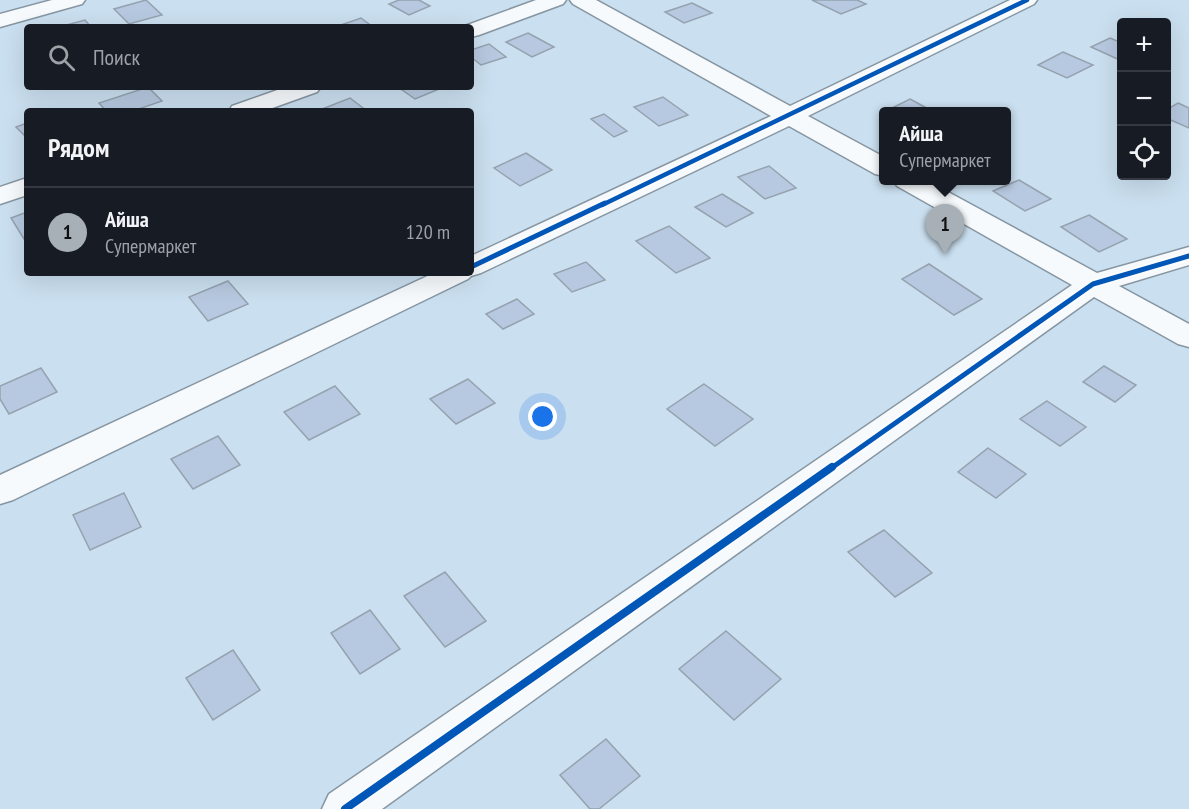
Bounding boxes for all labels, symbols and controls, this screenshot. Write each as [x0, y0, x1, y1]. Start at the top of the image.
map controls [1117, 18, 1171, 180]
button: + [1117, 18, 1171, 72]
search box [24, 24, 474, 90]
icon: search [45, 41, 78, 74]
text: Поиск [93, 43, 140, 71]
button: − [1117, 72, 1171, 126]
popup [879, 107, 1011, 185]
text: Айша [899, 119, 943, 147]
button: locate [1117, 126, 1171, 180]
text: Рядом [48, 131, 109, 164]
text: Супермаркет [899, 147, 991, 173]
pin: 1 [926, 204, 964, 254]
text: Айша [105, 205, 149, 233]
text: 1 [63, 219, 72, 245]
text: 120 m [406, 219, 450, 245]
text: Супермаркет [105, 233, 196, 259]
your location [528, 402, 557, 431]

